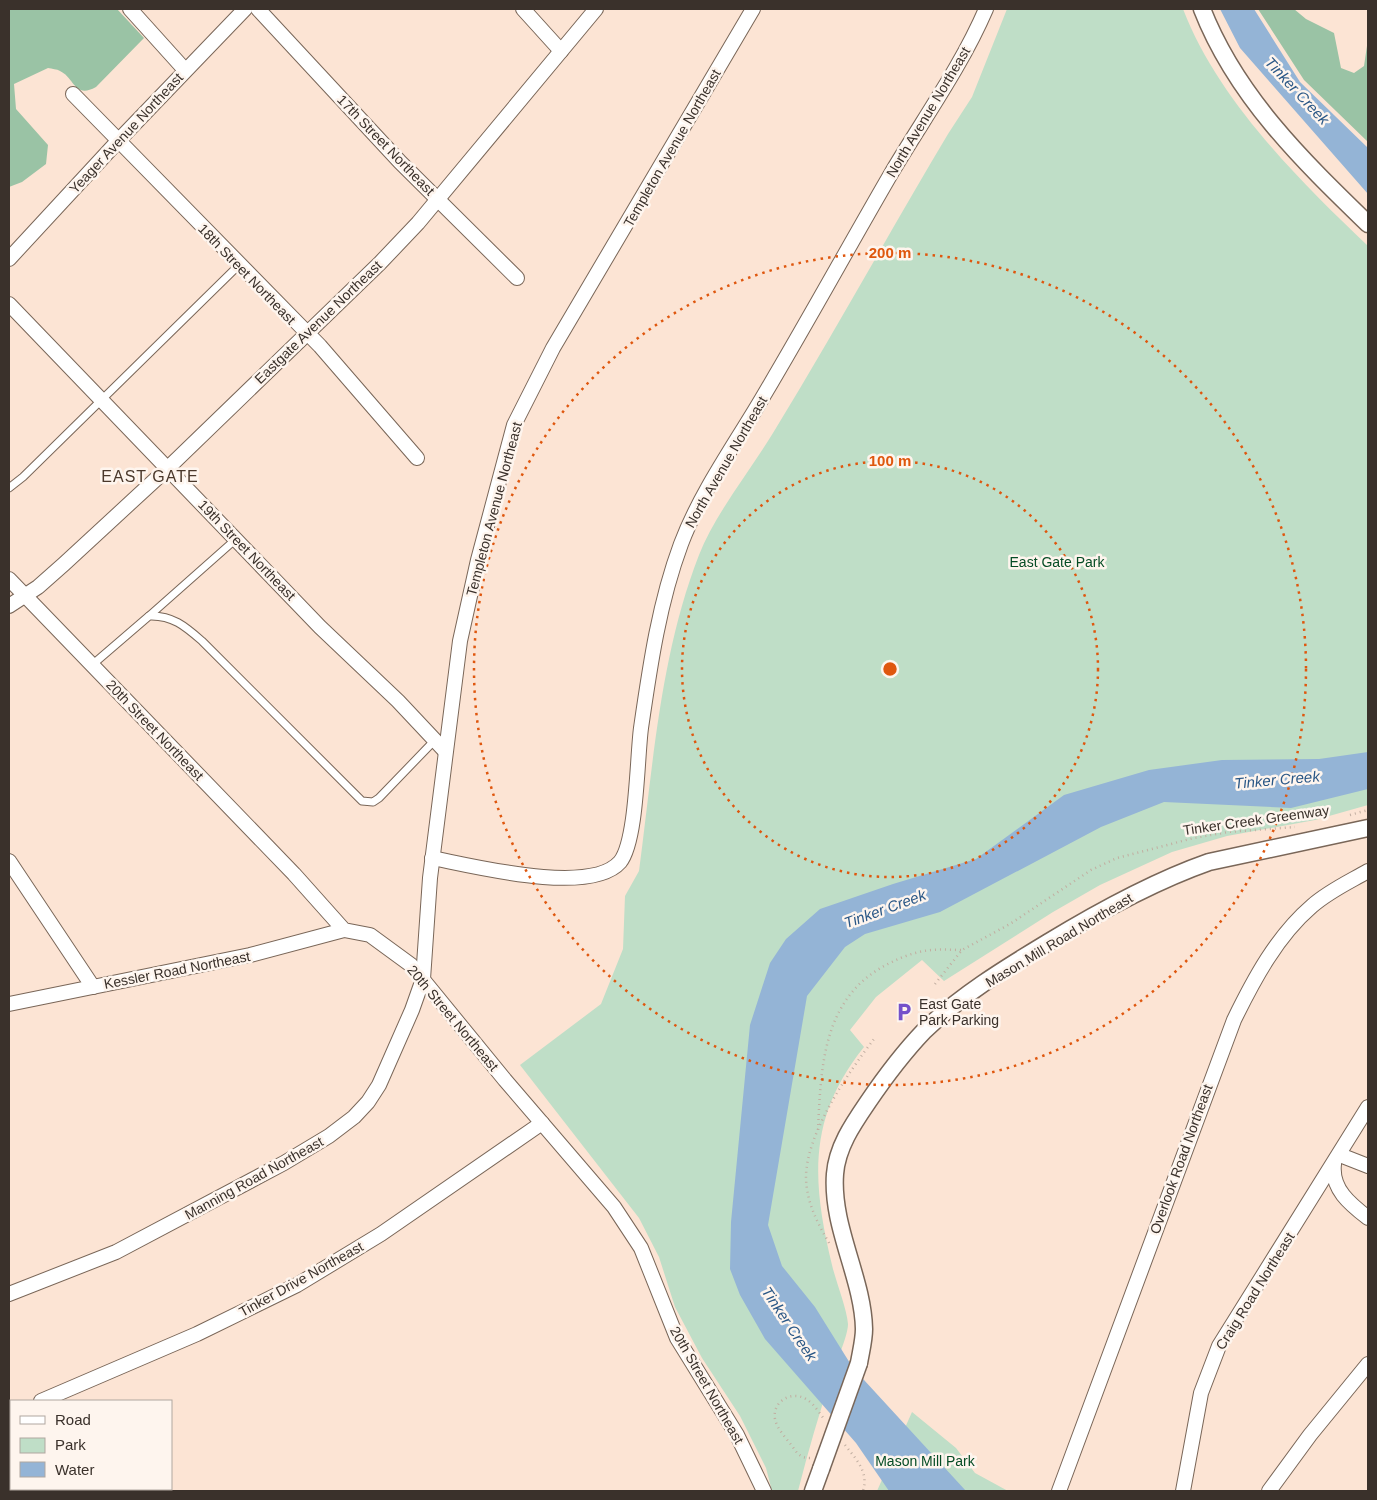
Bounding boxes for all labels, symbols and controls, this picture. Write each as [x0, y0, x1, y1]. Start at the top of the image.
street label: North Avenue Northeast [883, 44, 973, 180]
water label: Tinker Creek [1262, 54, 1334, 129]
street label: Templeton Avenue Northeast [620, 66, 724, 230]
street label: Yeager Avenue Northeast [66, 69, 186, 197]
street label: 17th Street Northeast [334, 92, 438, 198]
street label: 18th Street Northeast [195, 221, 299, 327]
text: 200 m [869, 244, 911, 261]
street label: Eastgate Avenue Northeast [251, 257, 385, 387]
street label: North Avenue Northeast [682, 393, 770, 531]
street label: Templeton Avenue Northeast [463, 420, 525, 598]
text: 100 m [869, 452, 911, 469]
district label: EAST GATE [101, 468, 199, 485]
street label: 19th Street Northeast [195, 497, 299, 603]
park label: East Gate Park [1010, 554, 1105, 570]
centre of rings [881, 660, 899, 678]
street label: 20th Street Northeast [103, 677, 207, 783]
water label: Tinker Creek [1234, 767, 1322, 792]
street label: Tinker Creek Greenway [1182, 802, 1330, 838]
water label: Tinker Creek [842, 885, 929, 931]
street label: Mason Mill Road Northeast [983, 890, 1136, 990]
street label: Kessler Road Northeast [103, 948, 252, 992]
street label: 20th Street Northeast [404, 962, 502, 1074]
place label: East Gate Park Parking [919, 996, 999, 1028]
parking icon: East Gate Park Parking [893, 1001, 915, 1023]
street label: Overlook Road Northeast [1146, 1082, 1216, 1236]
street label: Manning Road Northeast [182, 1133, 326, 1223]
street label: Craig Road Northeast [1212, 1229, 1298, 1353]
street label: Tinker Drive Northeast [236, 1238, 366, 1320]
water label: Tinker Creek [758, 1283, 821, 1365]
street label: 20th Street Northeast [667, 1323, 747, 1447]
legend [10, 1400, 172, 1490]
text: Road [55, 1411, 91, 1428]
text: Park [55, 1436, 86, 1453]
park label: Mason Mill Park [875, 1453, 976, 1469]
text: Water [55, 1461, 94, 1478]

